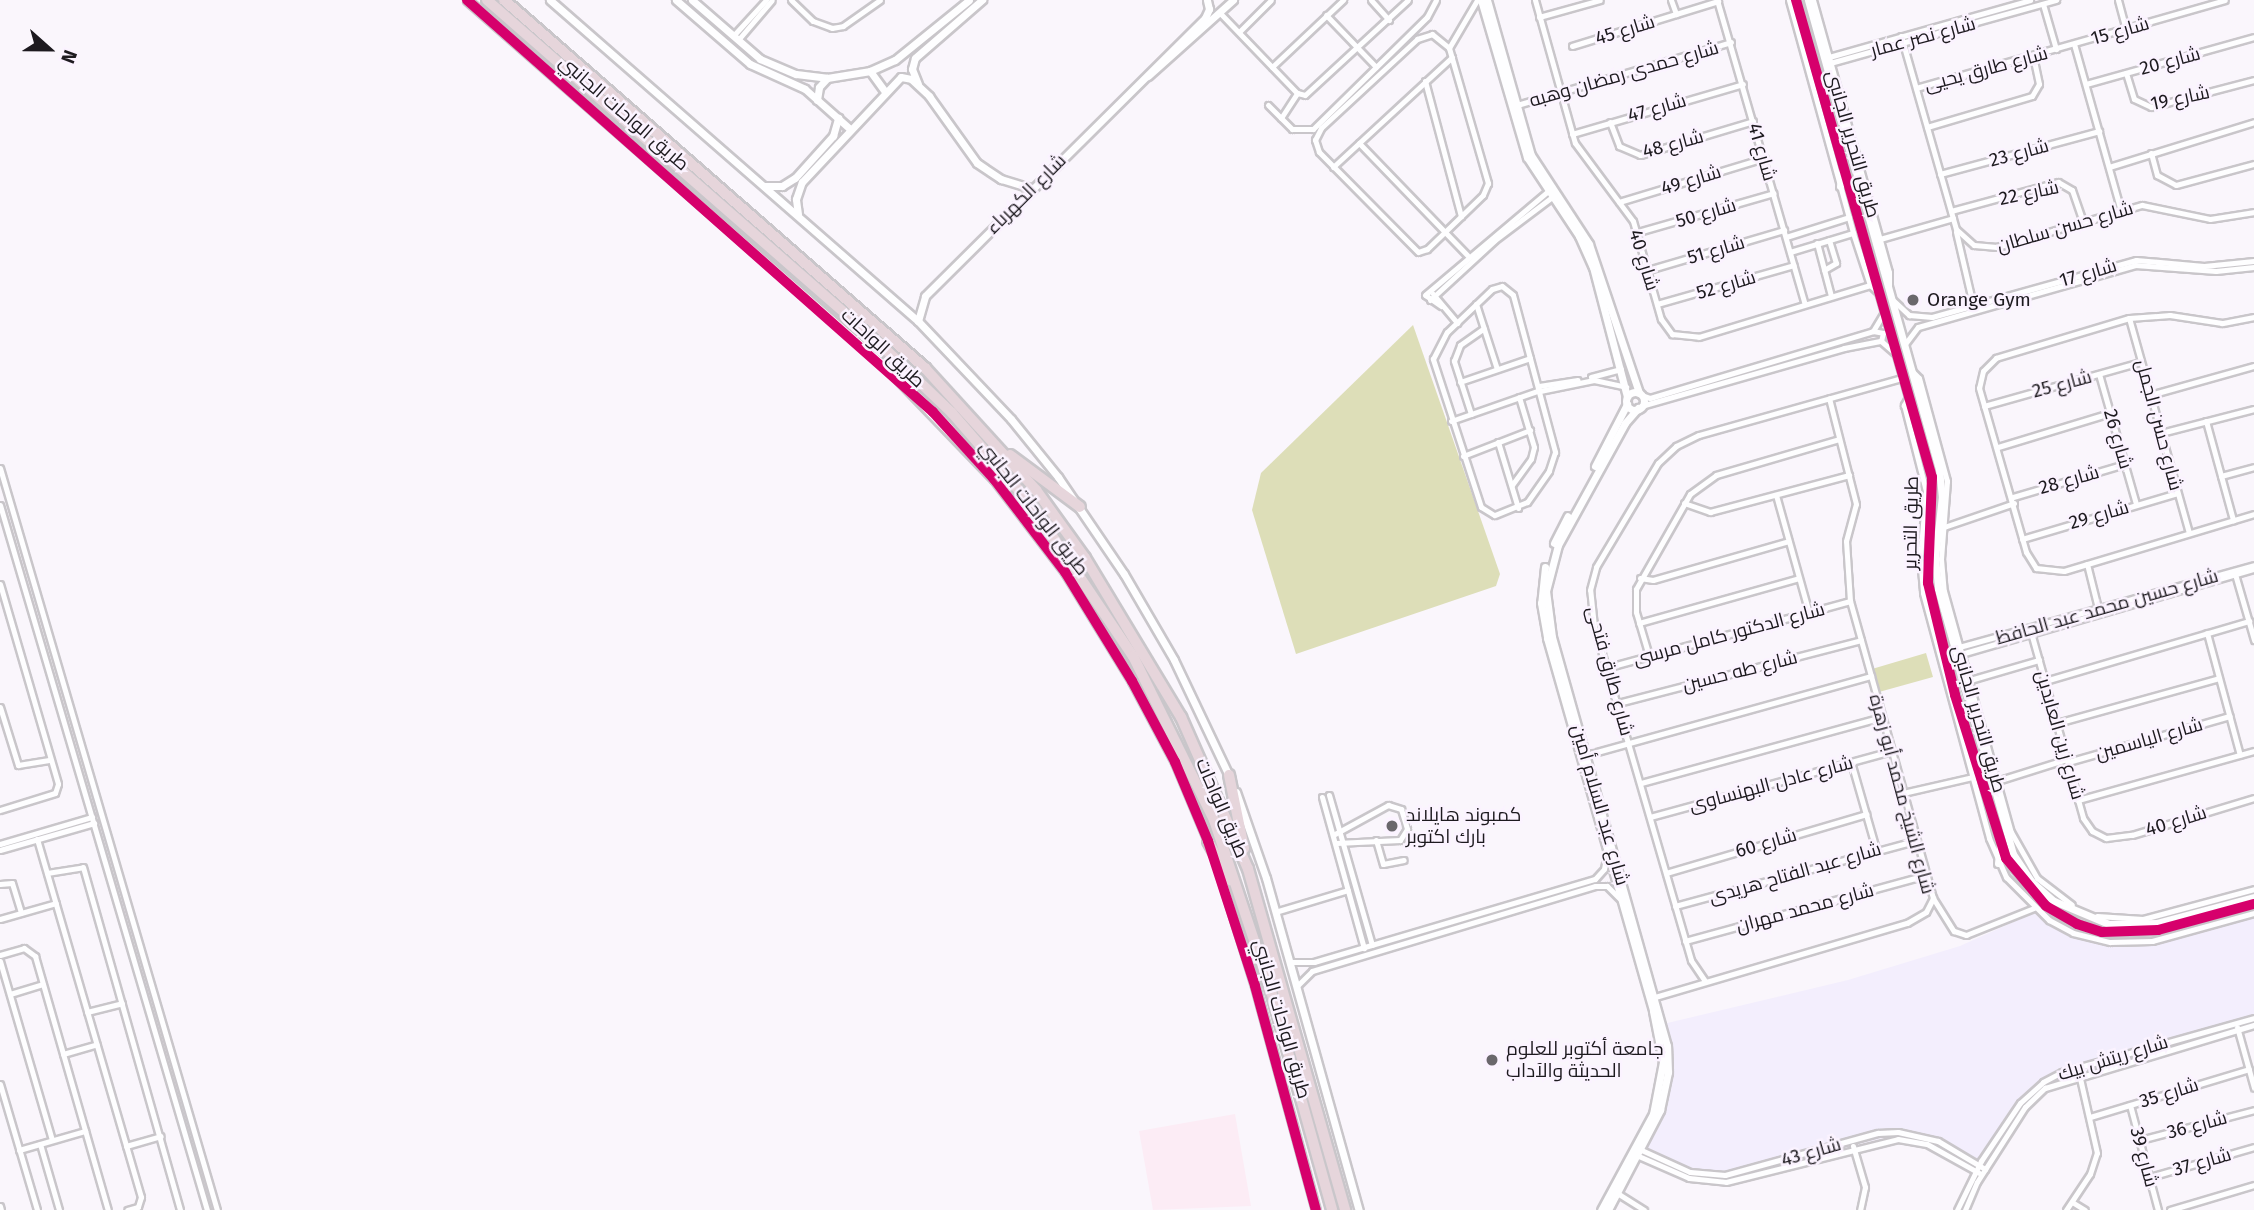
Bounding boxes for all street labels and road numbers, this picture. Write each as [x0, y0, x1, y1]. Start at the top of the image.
street label: شارع 45 [1592, 10, 1658, 50]
street label: شارع نصر عمار [1868, 12, 1978, 62]
street label: شارع 15 [2088, 12, 2152, 50]
street label: شارع حمدى رمضان وهبه [1527, 36, 1721, 112]
street label: شارع طارق يحيى [1922, 42, 2050, 96]
street label: شارع 20 [2137, 42, 2203, 80]
street label: طريق الواحات الجانبي [554, 50, 694, 176]
street label: طريق التحرير الجانبى [1821, 68, 1885, 220]
street label: شارع 19 [2148, 81, 2212, 115]
street label: شارع 47 [1625, 89, 1689, 127]
street label: شارع 41 [1743, 120, 1781, 184]
street label: شارع 48 [1640, 125, 1706, 163]
street label: شارع 23 [1987, 134, 2051, 172]
street label: شارع الكهرباء [981, 149, 1071, 239]
street label: شارع 49 [1658, 160, 1724, 200]
street label: شارع 22 [1997, 176, 2061, 210]
street label: شارع 50 [1673, 194, 1739, 232]
street label: شارع حسن سلطان [1994, 197, 2136, 257]
street label: شارع 40 [1624, 227, 1664, 293]
street label: شارع 51 [1685, 231, 1747, 269]
street label: شارع 17 [2057, 254, 2119, 292]
street label: شارع 52 [1694, 266, 1758, 304]
street label: طريق الواحات [836, 304, 930, 392]
street label: شارع حسن الجمل [2131, 357, 2187, 493]
street label: شارع 25 [2030, 365, 2094, 403]
street label: شارع 26 [2099, 406, 2137, 472]
street label: طريق الواحات الجانبي [974, 436, 1094, 580]
street label: شارع 28 [2036, 461, 2102, 499]
street label: طريق التحرير [1899, 476, 1923, 570]
street label: شارع 29 [2067, 496, 2131, 534]
street label: شارع حسين محمد عبد الحافظ [1993, 564, 2221, 650]
street label: شارع الدكتور كامل مرسى [1631, 597, 1827, 671]
street label: شارع طارق فتحى [1582, 604, 1638, 738]
street label: طريق التحرير الجانبى [1947, 643, 2011, 795]
street label: شارع طه حسين [1680, 646, 1800, 696]
street label: شارع زين العابدين [2031, 668, 2089, 802]
street label: شارع الشيخ محمد أبو زهرة [1864, 692, 1940, 896]
street label: شارع الياسمين [2093, 713, 2205, 765]
street label: شارع عبد السلام أمين [1566, 722, 1634, 888]
street label: شارع عادل البهنساوى [1686, 751, 1856, 817]
street label: طريق الواحات [1191, 755, 1253, 861]
street label: شارع 40 [2143, 801, 2209, 841]
street label: شارع 60 [1733, 823, 1799, 863]
street label: شارع عبد الفتاح هريدى [1706, 837, 1884, 909]
street label: شارع محمد مهران [1734, 879, 1876, 937]
street label: طريق الواحات الجانبي [1248, 937, 1316, 1101]
street label: شارع ريتش بيك [2055, 1030, 2171, 1086]
street label: شارع 35 [2137, 1073, 2201, 1113]
street label: شارع 36 [2164, 1106, 2230, 1144]
street label: شارع 39 [2125, 1125, 2163, 1189]
street label: شارع 43 [1778, 1133, 1844, 1171]
street label: شارع 37 [2170, 1143, 2234, 1181]

